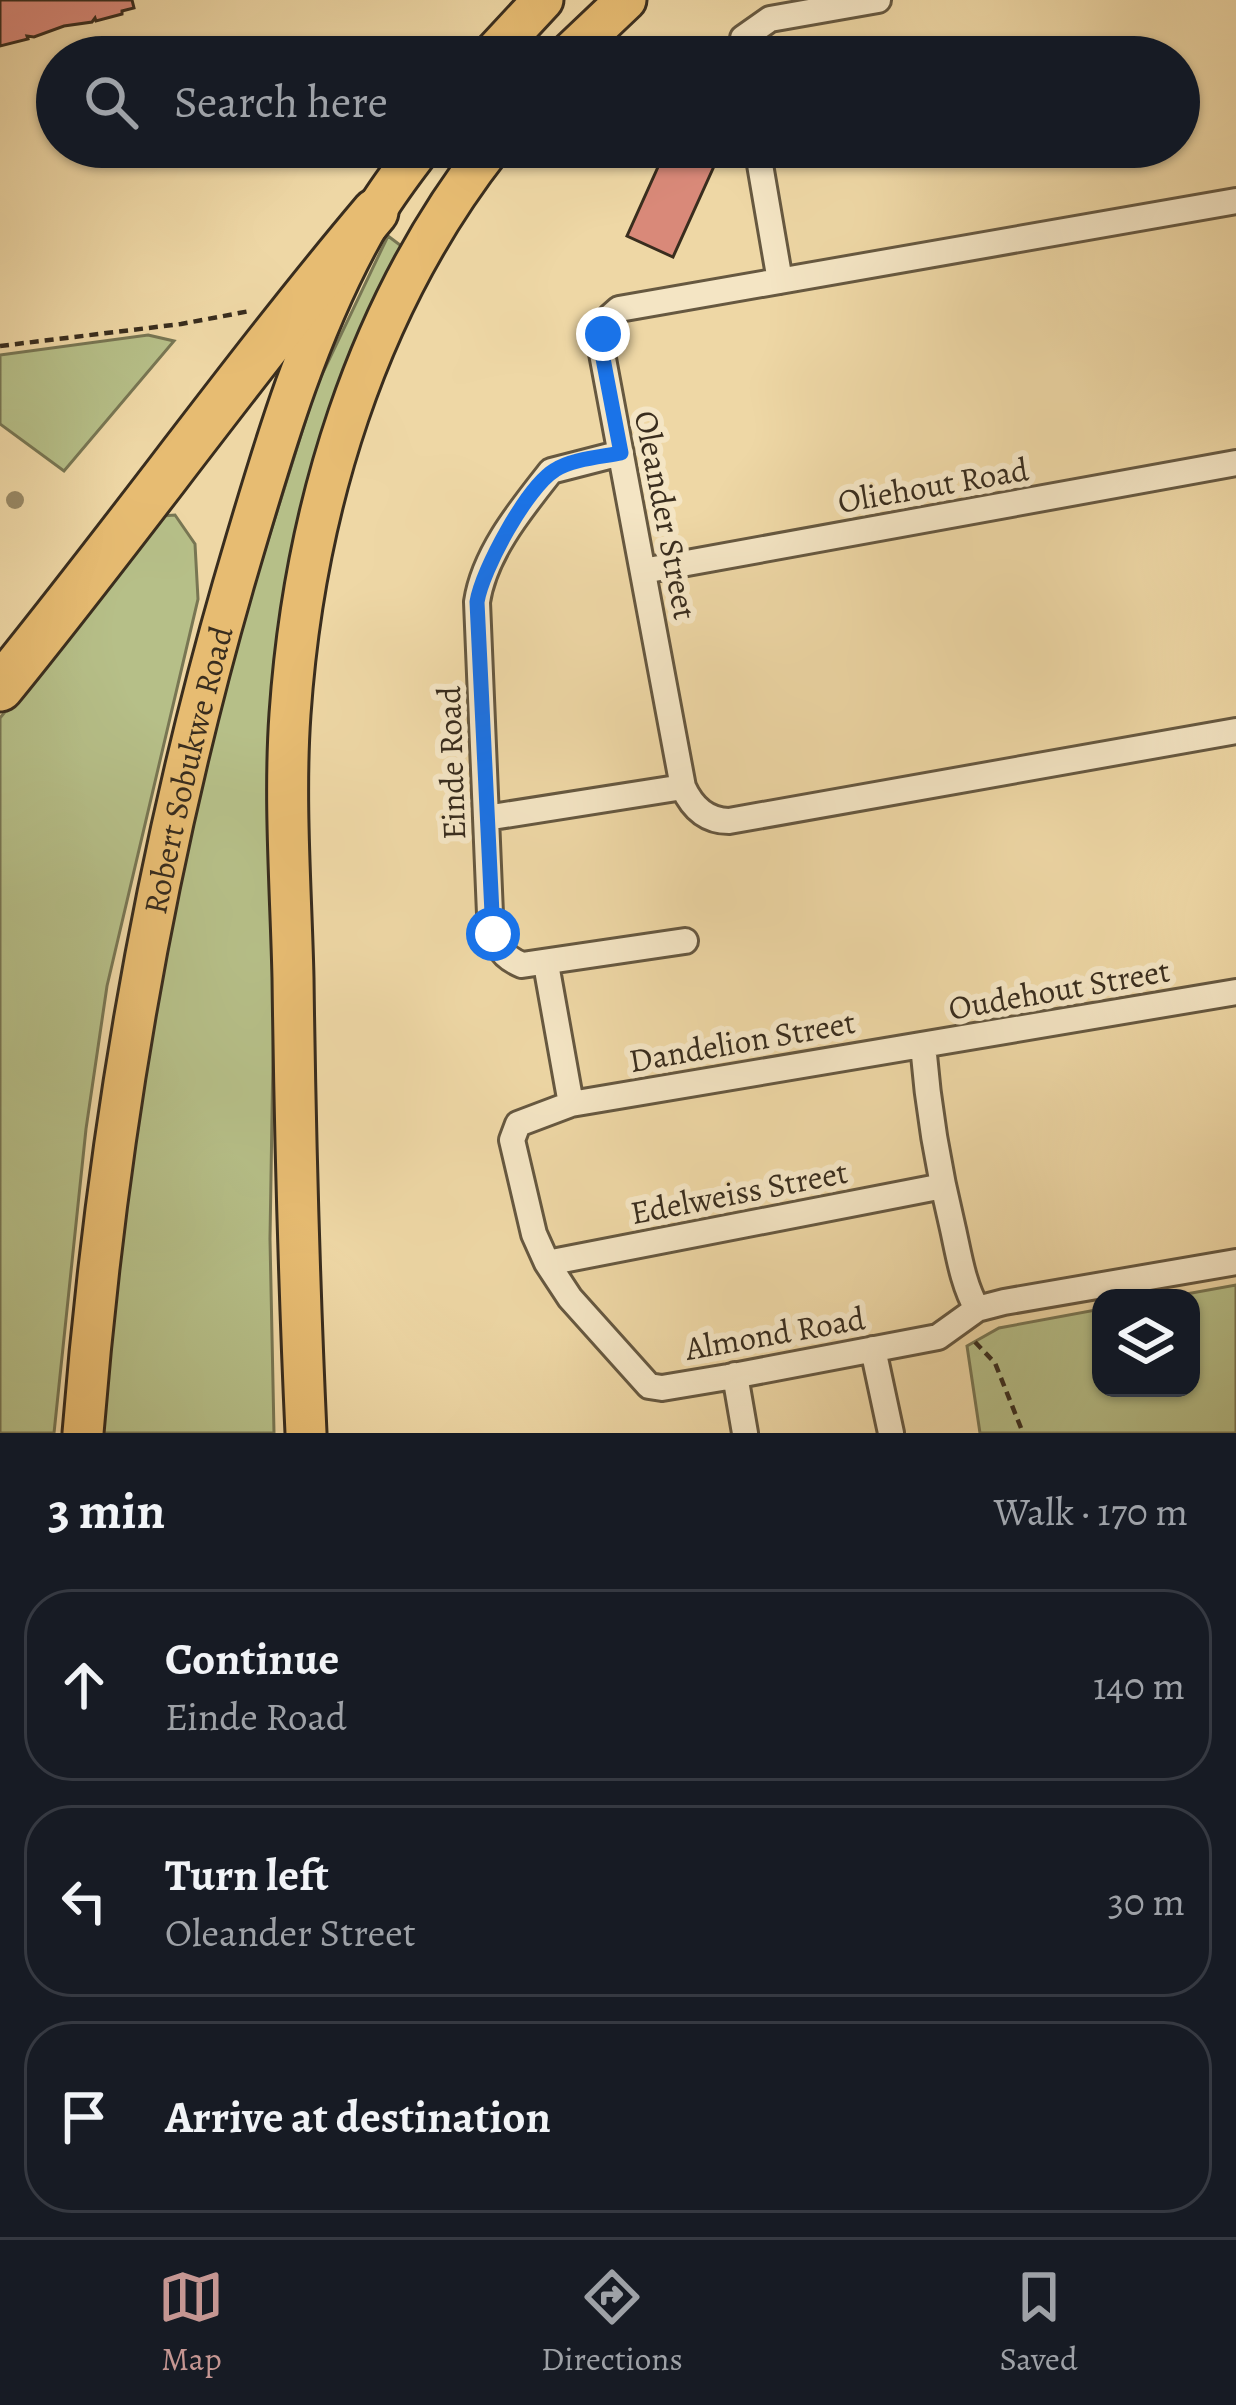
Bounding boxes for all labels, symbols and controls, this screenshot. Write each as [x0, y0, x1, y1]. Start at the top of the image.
search box [36, 36, 1200, 168]
icon: search [78, 69, 144, 135]
text: Search here [174, 71, 388, 133]
route end [576, 307, 630, 361]
street label: Oleander Street [624, 407, 708, 623]
street label: Oliehout Road [834, 446, 1032, 524]
street label: Robert Sobukwe Road [132, 621, 243, 918]
street label: Einde Road [426, 685, 476, 841]
route start [466, 907, 520, 961]
street label: Oudehout Street [945, 947, 1173, 1031]
street label: Dandelion Street [625, 999, 859, 1083]
street label: Edelweiss Street [627, 1149, 852, 1235]
map controls [1092, 1289, 1200, 1397]
button: layers [1092, 1289, 1200, 1397]
street label: Almond Road [681, 1295, 869, 1371]
text: 3 min [48, 1476, 165, 1546]
text: Walk · 170 m [994, 1485, 1188, 1538]
text: Continue [165, 1628, 339, 1690]
icon: ahead [51, 1652, 117, 1718]
text: 140 m [1093, 1659, 1185, 1712]
text: Einde Road [165, 1690, 347, 1743]
text: Turn left [165, 1844, 329, 1906]
icon: left [51, 1868, 117, 1934]
text: 30 m [1108, 1875, 1185, 1928]
text: Oleander Street [165, 1906, 416, 1959]
icon: arrive [51, 2084, 117, 2150]
text: Arrive at destination [165, 2086, 551, 2148]
tab: Map [158, 2264, 224, 2381]
tab: Directions [541, 2264, 683, 2381]
tab: Saved [999, 2264, 1078, 2381]

